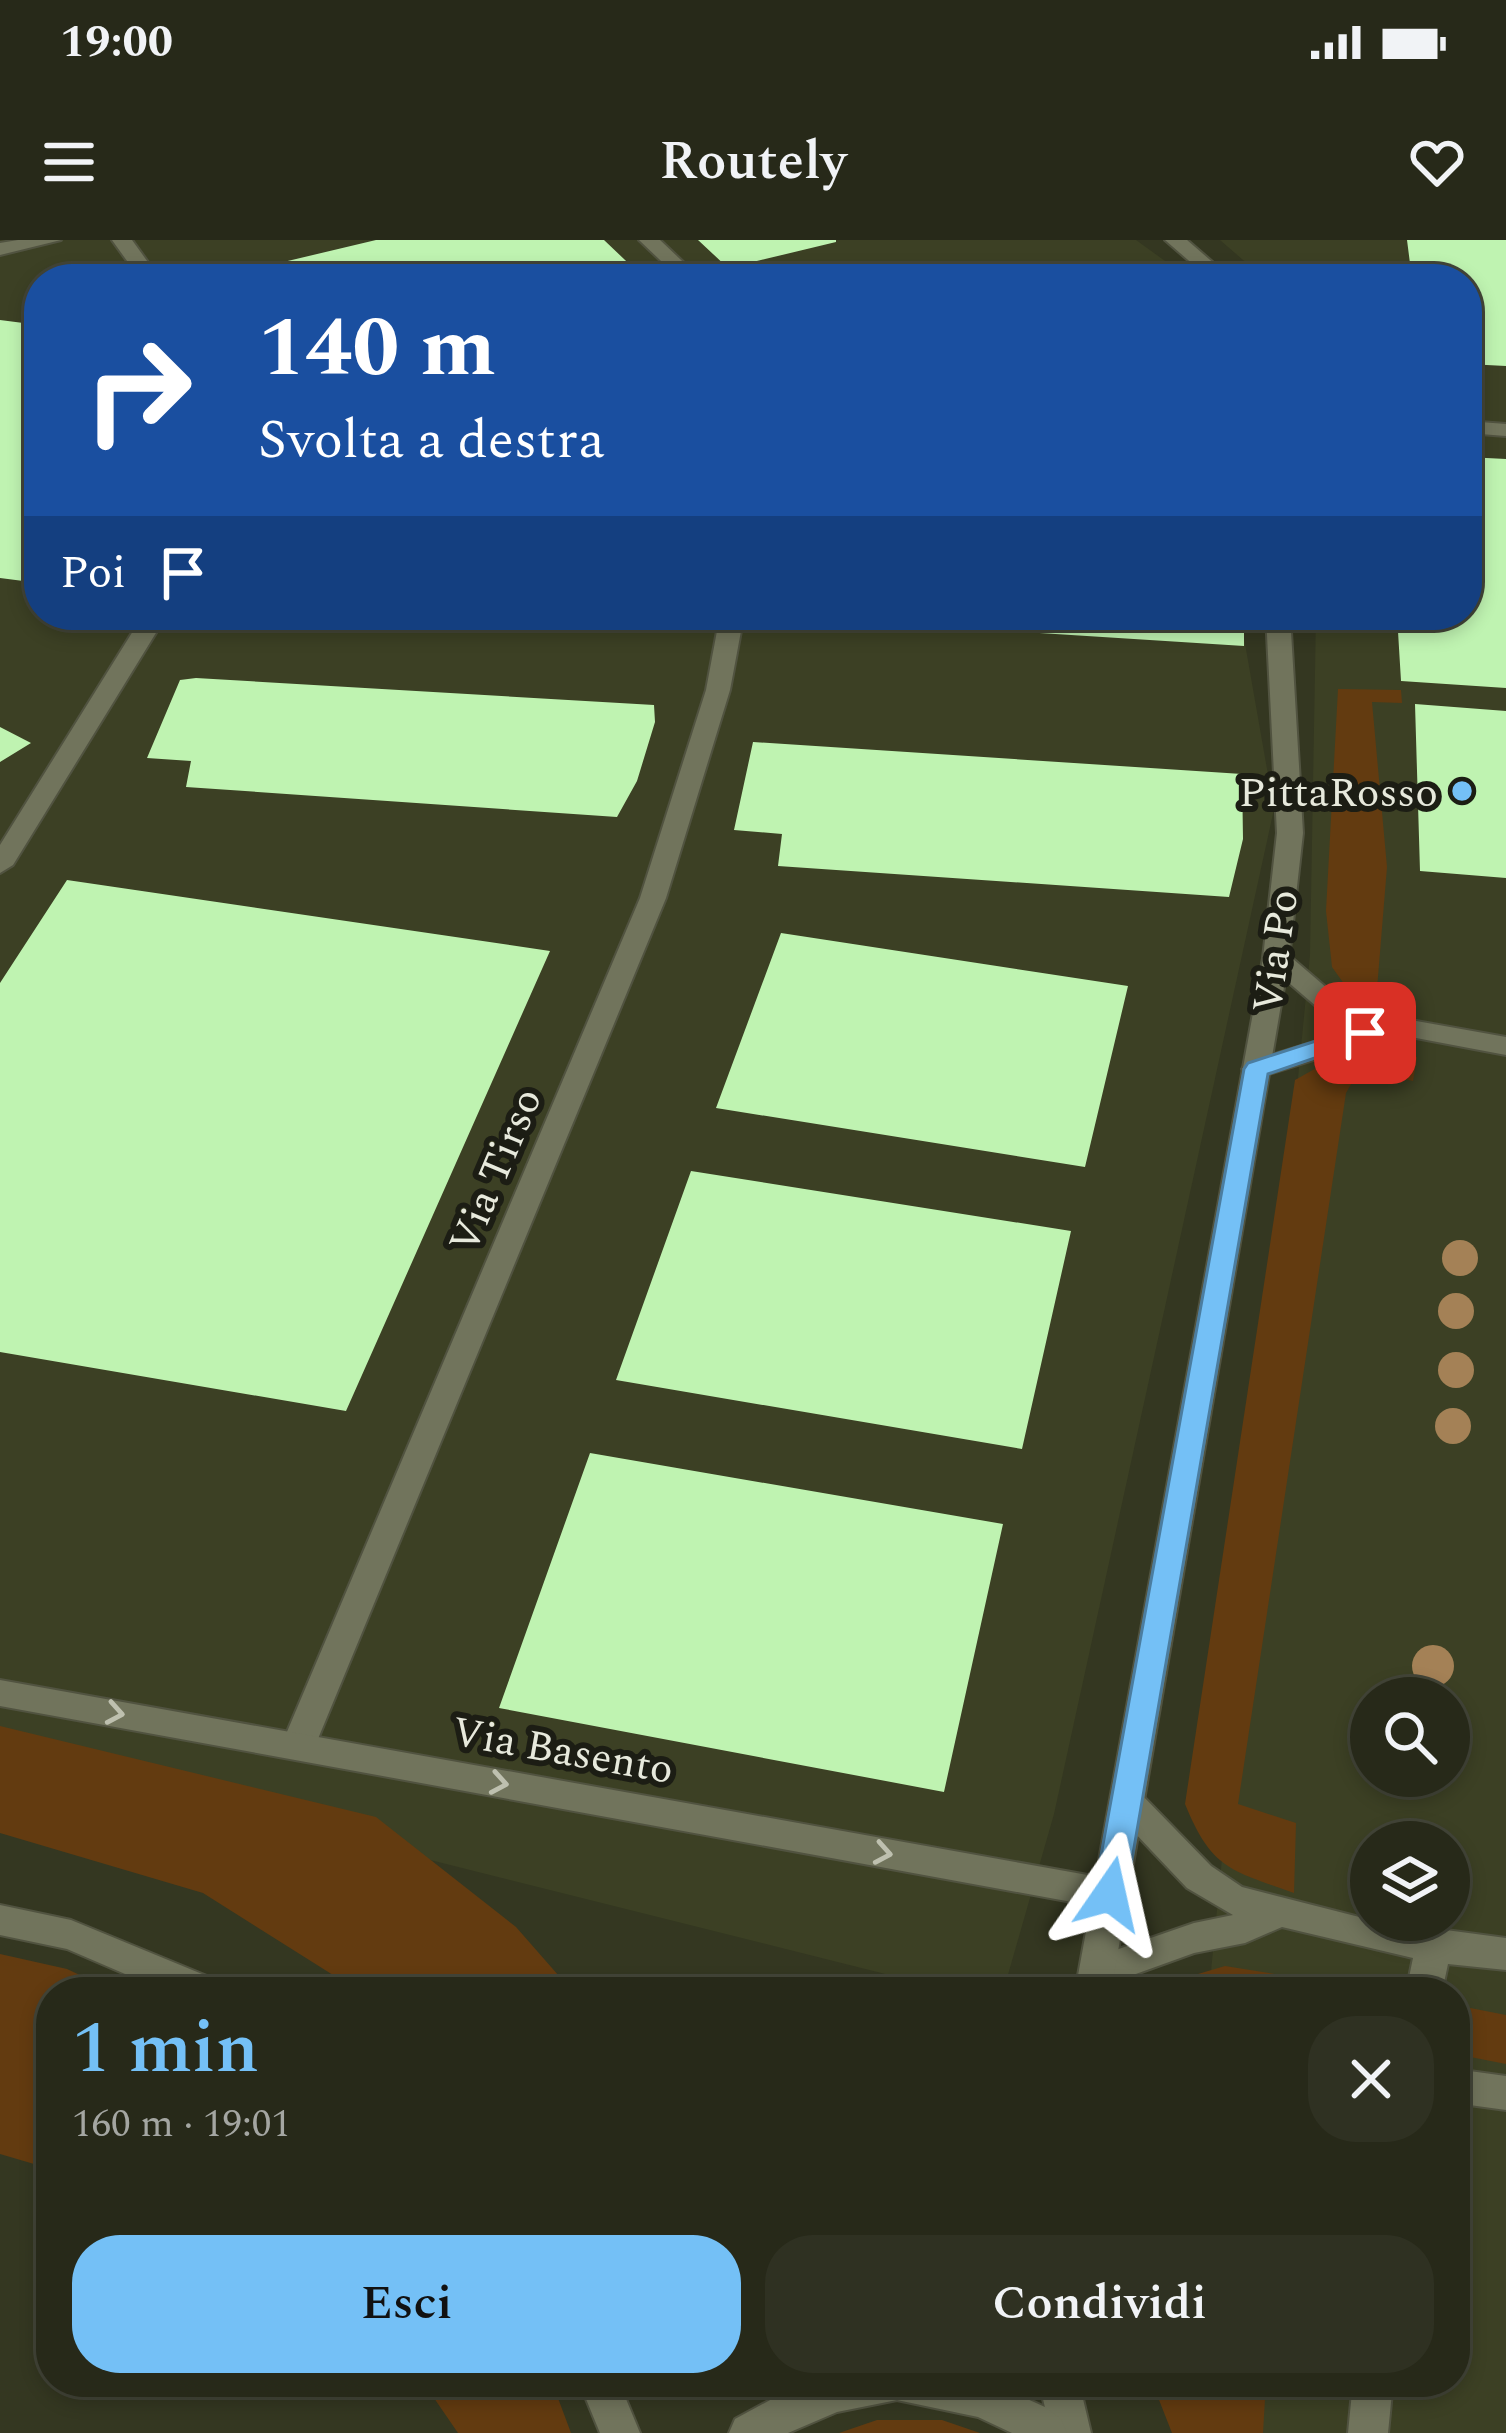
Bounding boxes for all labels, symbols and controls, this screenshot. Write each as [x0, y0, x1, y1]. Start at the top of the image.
text: 19:00 [60, 8, 173, 77]
text: Routely [659, 121, 847, 203]
icon: menu [36, 129, 102, 195]
icon: heart [1404, 129, 1470, 195]
text: 140 m [258, 285, 496, 413]
icon: right [60, 312, 216, 468]
text: Svolta a destra [258, 400, 605, 482]
text: Poi [60, 539, 126, 608]
icon: arrive [150, 540, 216, 606]
place label: PittaRosso [1239, 762, 1438, 825]
marker: PittaRosso [1449, 778, 1475, 804]
street label: Via Po [1237, 886, 1316, 1017]
pin [1314, 982, 1416, 1084]
icon: arrive [1332, 1000, 1398, 1066]
street label: Via Tirso [433, 1078, 559, 1263]
map controls [1350, 1677, 1470, 1941]
button: search [1350, 1677, 1470, 1797]
one-way arrow [105, 1699, 125, 1725]
street label: Via Basento [447, 1701, 678, 1802]
one-way arrow [489, 1769, 509, 1794]
button: layers [1350, 1821, 1470, 1941]
position arrow [1047, 1831, 1173, 1957]
one-way arrow [872, 1839, 892, 1865]
text: 1 min [72, 1995, 259, 2104]
button: close [1308, 2016, 1434, 2142]
text: 160 m · 19:01 [72, 2095, 291, 2154]
button: Esci [72, 2235, 741, 2373]
button: Condividi [765, 2235, 1434, 2373]

